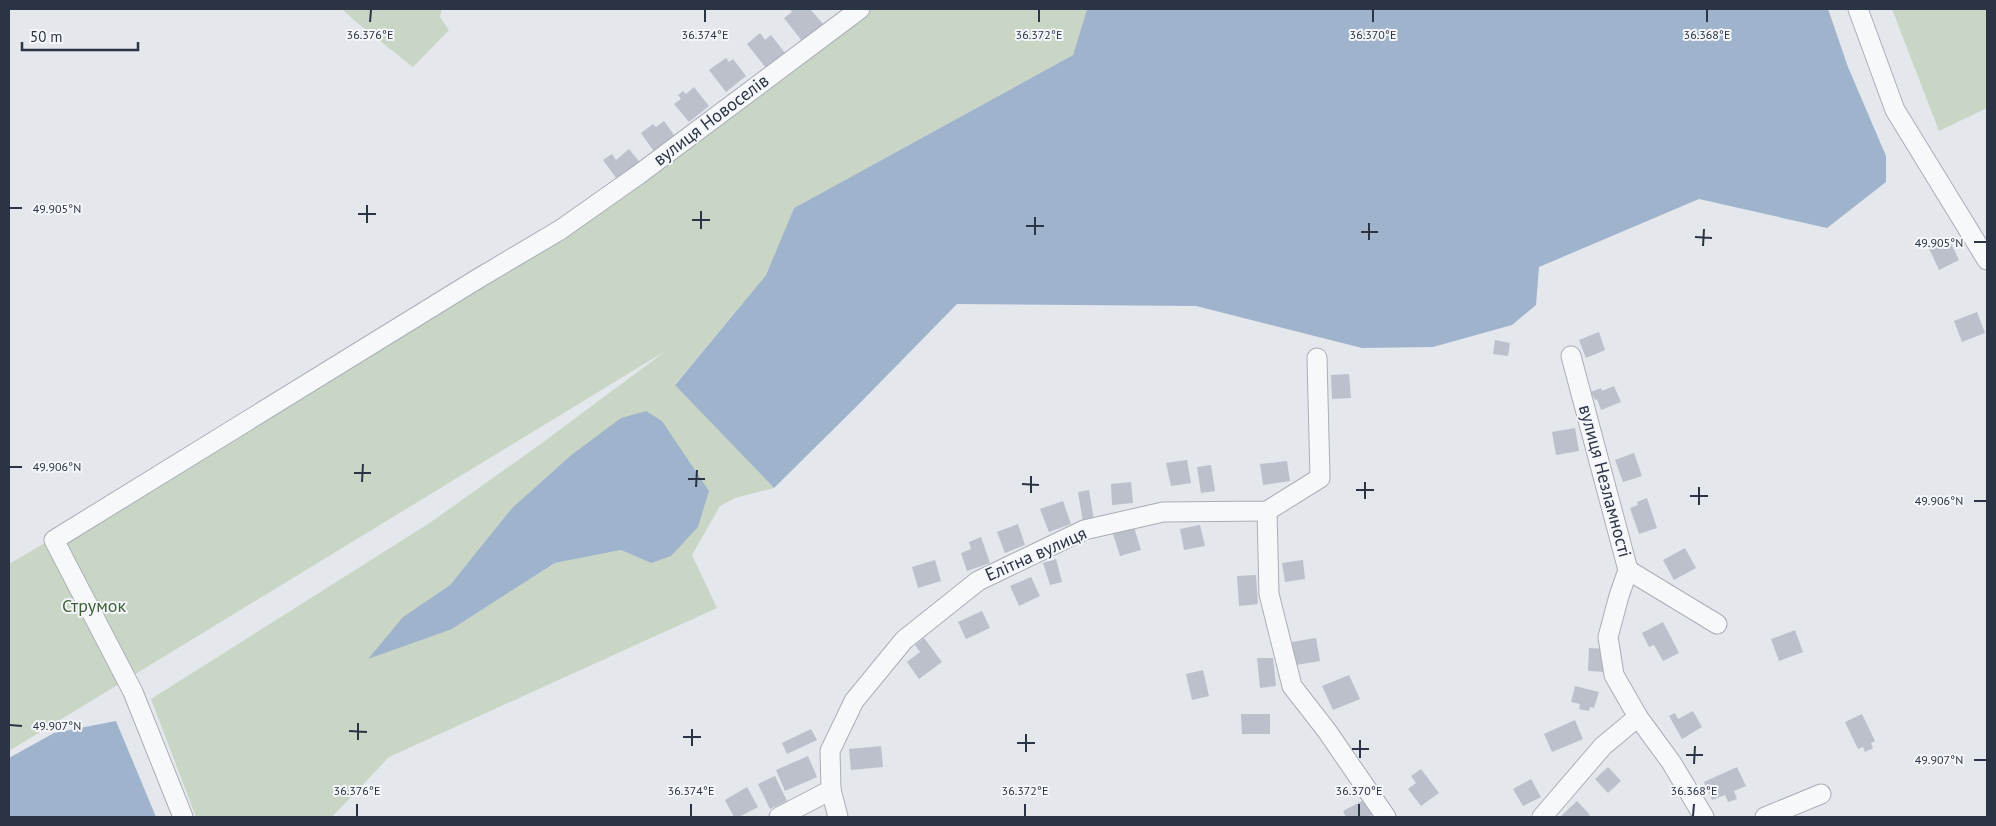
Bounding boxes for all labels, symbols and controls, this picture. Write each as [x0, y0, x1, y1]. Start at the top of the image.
scale bar [22, 20, 139, 52]
text: 50 m [30, 27, 63, 46]
text: 36.376°E [347, 27, 393, 42]
text: 36.374°E [682, 27, 728, 42]
text: 36.372°E [1016, 27, 1062, 42]
text: 36.370°E [1350, 27, 1396, 42]
text: 36.368°E [1684, 27, 1730, 42]
street label: вулиця Новоселів [648, 69, 773, 171]
text: 49.905°N [33, 201, 81, 216]
text: 49.905°N [1915, 235, 1963, 250]
street label: вулиця Незламності [1574, 402, 1637, 560]
text: 49.906°N [33, 459, 81, 474]
text: 49.906°N [1915, 493, 1963, 508]
street label: Елітна вулиця [982, 521, 1090, 586]
park label: Струмок [62, 594, 126, 617]
text: 49.907°N [33, 718, 81, 733]
text: 49.907°N [1915, 752, 1963, 767]
text: 36.376°E [334, 783, 380, 798]
text: 36.374°E [668, 783, 714, 798]
text: 36.372°E [1002, 783, 1048, 798]
text: 36.370°E [1336, 783, 1382, 798]
text: 36.368°E [1671, 783, 1717, 798]

